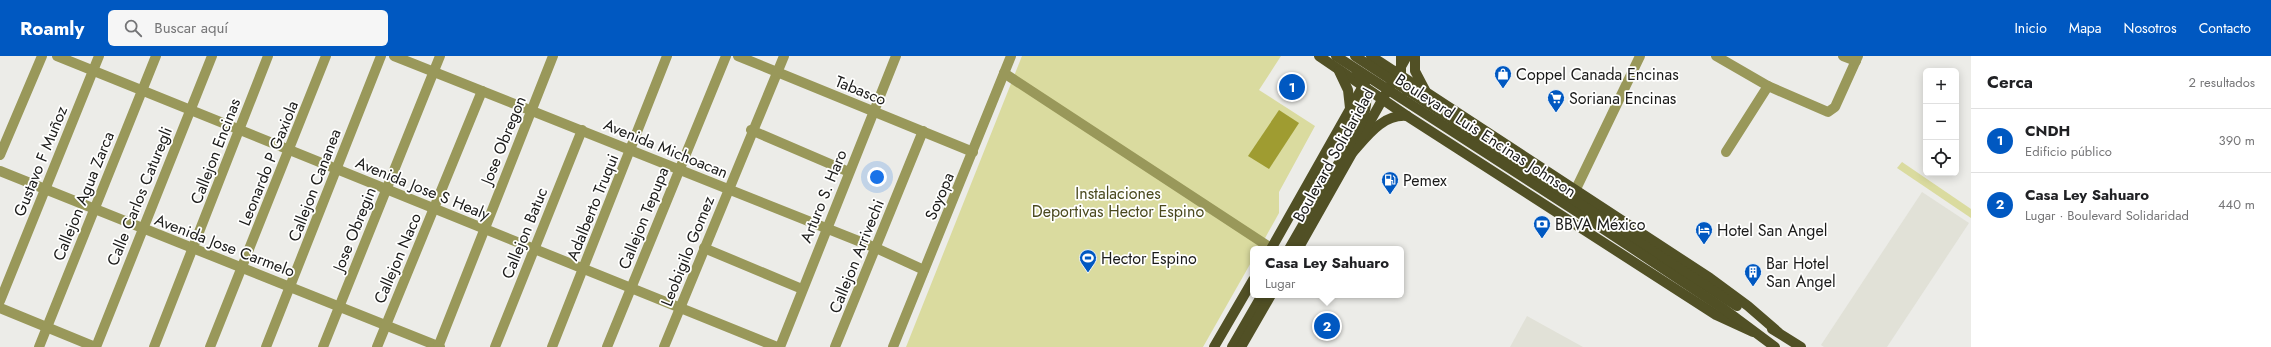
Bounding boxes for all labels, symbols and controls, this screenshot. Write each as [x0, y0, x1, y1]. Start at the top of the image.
search box [108, 10, 388, 46]
text: Roamly [20, 15, 84, 42]
icon: search [122, 17, 144, 39]
text: Buscar aquí [154, 17, 228, 39]
text: Inicio [2014, 18, 2047, 38]
text: Mapa [2069, 18, 2102, 38]
text: Nosotros [2124, 18, 2177, 38]
text: Contacto [2199, 18, 2251, 38]
place label: Coppel Canada Encinas [1516, 63, 1679, 86]
shop icon: Coppel Canada Encinas [1493, 64, 1513, 89]
street label: Boulevard Luis Encinas Johnson [1391, 68, 1581, 203]
map controls [1923, 68, 1959, 176]
button: + [1923, 68, 1959, 104]
street label: Tabasco [832, 70, 890, 111]
text: Cerca [1987, 70, 2033, 94]
pin: 1 [1279, 72, 1305, 102]
text: 2 resultados [2189, 73, 2255, 92]
street label: Boulevard Solidaridad [1287, 84, 1380, 226]
place label: Soriana Encinas [1569, 87, 1676, 110]
supermarket icon: Soriana Encinas [1546, 88, 1566, 113]
street label: Jose Obregon [475, 92, 532, 190]
street label: Callejon Encinas [185, 95, 246, 207]
street label: Leonardo P Gaxiola [233, 97, 304, 229]
street label: Gustavo F Muñoz [8, 102, 73, 220]
button: − [1923, 104, 1959, 140]
street label: Avenida Michoacan [600, 113, 731, 184]
text: CNDH [2025, 120, 2070, 142]
street label: Calle Carlos Caturegli [101, 123, 178, 269]
street label: Callejon Cananea [282, 125, 347, 245]
street label: Callejon Agua Zarca [47, 128, 120, 264]
text: 1 [1997, 131, 2003, 150]
text: 390 m [2219, 131, 2255, 150]
button: locate [1923, 140, 1959, 176]
text: Edificio público [2025, 142, 2112, 161]
street label: Arturo S. Haro [794, 146, 853, 246]
street label: Adalberto Truqui [561, 150, 624, 264]
street label: Avenida Jose S Healy [352, 151, 494, 226]
street label: Callejon Tepupa [612, 164, 674, 273]
your location [867, 167, 887, 187]
street label: Soyopa [919, 169, 960, 224]
place label: Pemex [1403, 169, 1447, 192]
fuel station icon: Pemex [1380, 170, 1400, 195]
park label: Instalaciones Deportivas Hector Espino [1032, 182, 1204, 223]
street label: Jose Obregin [326, 184, 382, 277]
street label: Callejon Batuc [496, 184, 553, 282]
text: Casa Ley Sahuaro [2025, 184, 2149, 206]
street label: Leobigilo Gomez [655, 192, 720, 310]
text: 2 [1996, 195, 2004, 214]
text: 440 m [2218, 195, 2255, 214]
street label: Callejon Arrivechi [823, 196, 890, 317]
text: Lugar · Boulevard Solidaridad [2025, 206, 2189, 225]
street label: Avenida Jose Carmelo [151, 208, 298, 283]
street label: Callejon Naco [368, 209, 427, 307]
place label: BBVA México [1555, 213, 1646, 236]
bank icon: BBVA México [1532, 214, 1552, 239]
place label: Hotel San Angel [1717, 219, 1827, 242]
hotel icon: Hotel San Angel [1694, 220, 1714, 245]
popup [1250, 246, 1404, 298]
place label: Hector Espino [1101, 247, 1197, 270]
sports icon: Hector Espino [1078, 248, 1098, 273]
text: Casa Ley Sahuaro [1265, 252, 1389, 274]
place label: Bar Hotel San Angel [1766, 252, 1836, 293]
building icon: Bar Hotel San Angel [1743, 262, 1763, 287]
text: Lugar [1265, 274, 1295, 293]
pin: 2 [1314, 311, 1340, 341]

